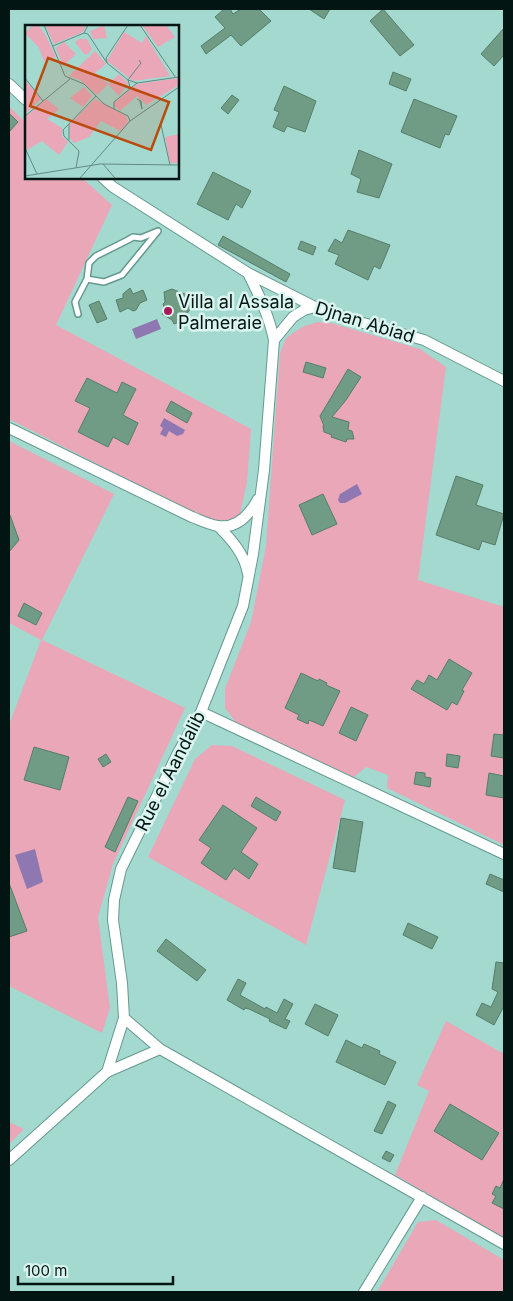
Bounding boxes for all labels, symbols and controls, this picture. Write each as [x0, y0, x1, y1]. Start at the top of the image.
inset map [25, 25, 179, 179]
place label: Villa al Assala Palmeraie [178, 291, 294, 333]
street label: Djnan Abiad [313, 297, 417, 347]
marker: Villa al Assala Palmeraie [162, 305, 174, 317]
street label: Rue el Aandalib [131, 708, 209, 834]
scale bar [18, 1254, 172, 1286]
text: 100 m [25, 1261, 67, 1280]

